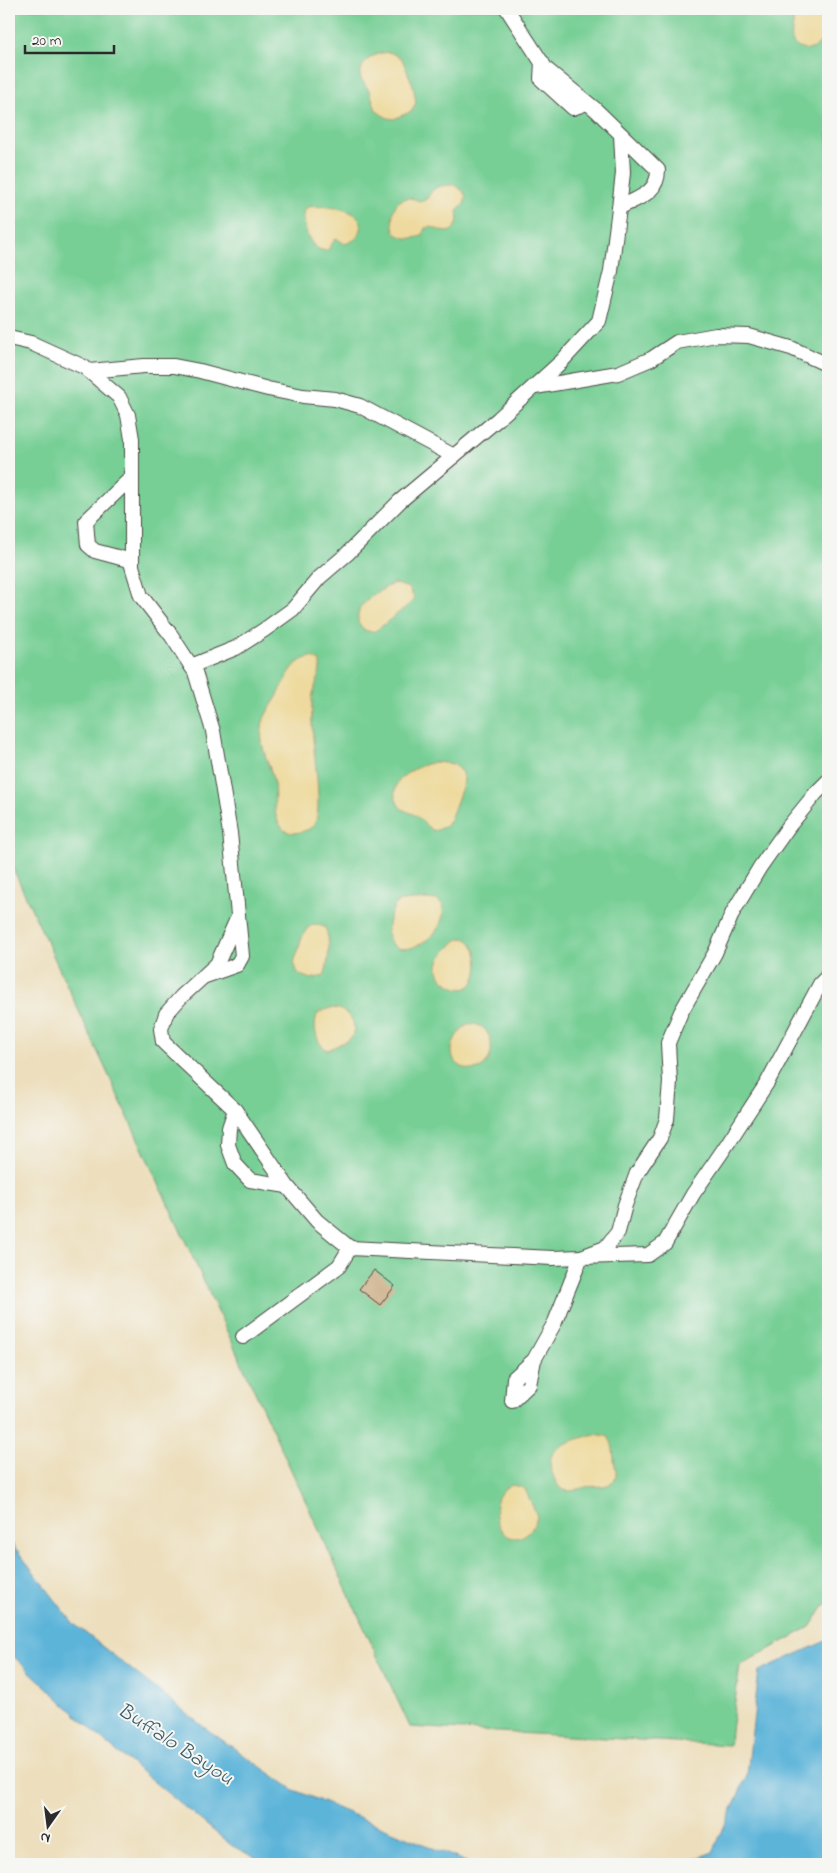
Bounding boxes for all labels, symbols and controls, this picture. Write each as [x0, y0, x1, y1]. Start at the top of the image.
scale bar [25, 22, 114, 54]
text: 20 m [32, 30, 62, 52]
water label: Buffalo Bayou [111, 1696, 239, 1794]
north arrow [22, 1800, 72, 1850]
text: N [38, 1826, 52, 1848]

